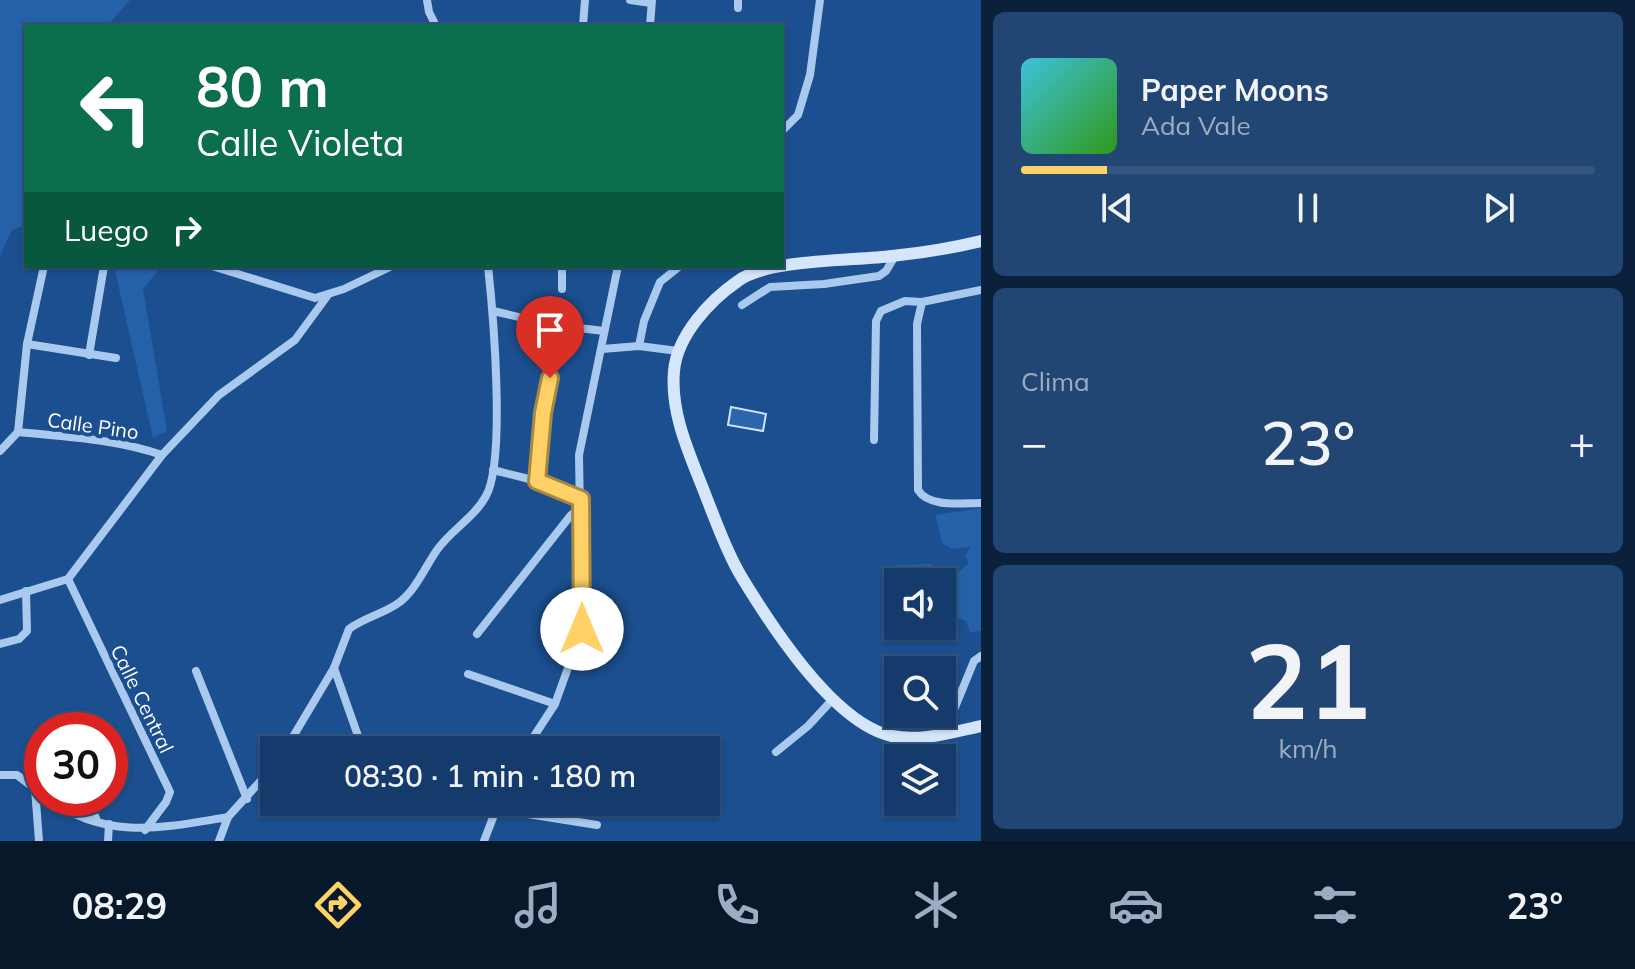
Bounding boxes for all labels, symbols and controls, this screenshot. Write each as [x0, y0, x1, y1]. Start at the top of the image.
text: 80 m [196, 51, 329, 121]
icon: left [64, 56, 168, 160]
text: Paper Moons [1141, 71, 1329, 109]
text: Ada Vale [1141, 109, 1251, 142]
text: Calle Violeta [196, 120, 404, 165]
icon: previous [1095, 186, 1139, 230]
icon: pause [1286, 186, 1330, 230]
icon: next [1477, 186, 1521, 230]
icon: right [165, 208, 209, 252]
text: Luego [64, 211, 149, 249]
pin [516, 296, 584, 378]
icon: arrive [528, 308, 572, 352]
text: Clima [1021, 365, 1090, 398]
text: 23° [1261, 405, 1355, 480]
street label: Calle Pino [46, 407, 140, 444]
text: − [1021, 415, 1047, 470]
text: + [1569, 415, 1595, 470]
map controls [884, 568, 956, 816]
button: sound [884, 568, 956, 640]
position arrow [540, 587, 624, 671]
text: 21 [1246, 614, 1370, 745]
street label: Calle Central [105, 641, 179, 757]
button: search [884, 656, 956, 728]
speed limit sign: 30 [24, 712, 128, 816]
text: km/h [1279, 732, 1337, 765]
button: layers [884, 744, 956, 816]
text: 08:30 · 1 min · 180 m [344, 757, 636, 795]
icon: directions [310, 877, 366, 933]
icon: music [510, 877, 566, 933]
icon: phone [709, 877, 765, 933]
icon: climate [908, 877, 964, 933]
icon: car [1108, 877, 1164, 933]
icon: filters [1307, 877, 1363, 933]
text: 08:29 [72, 883, 167, 928]
text: 23° [1506, 883, 1563, 928]

